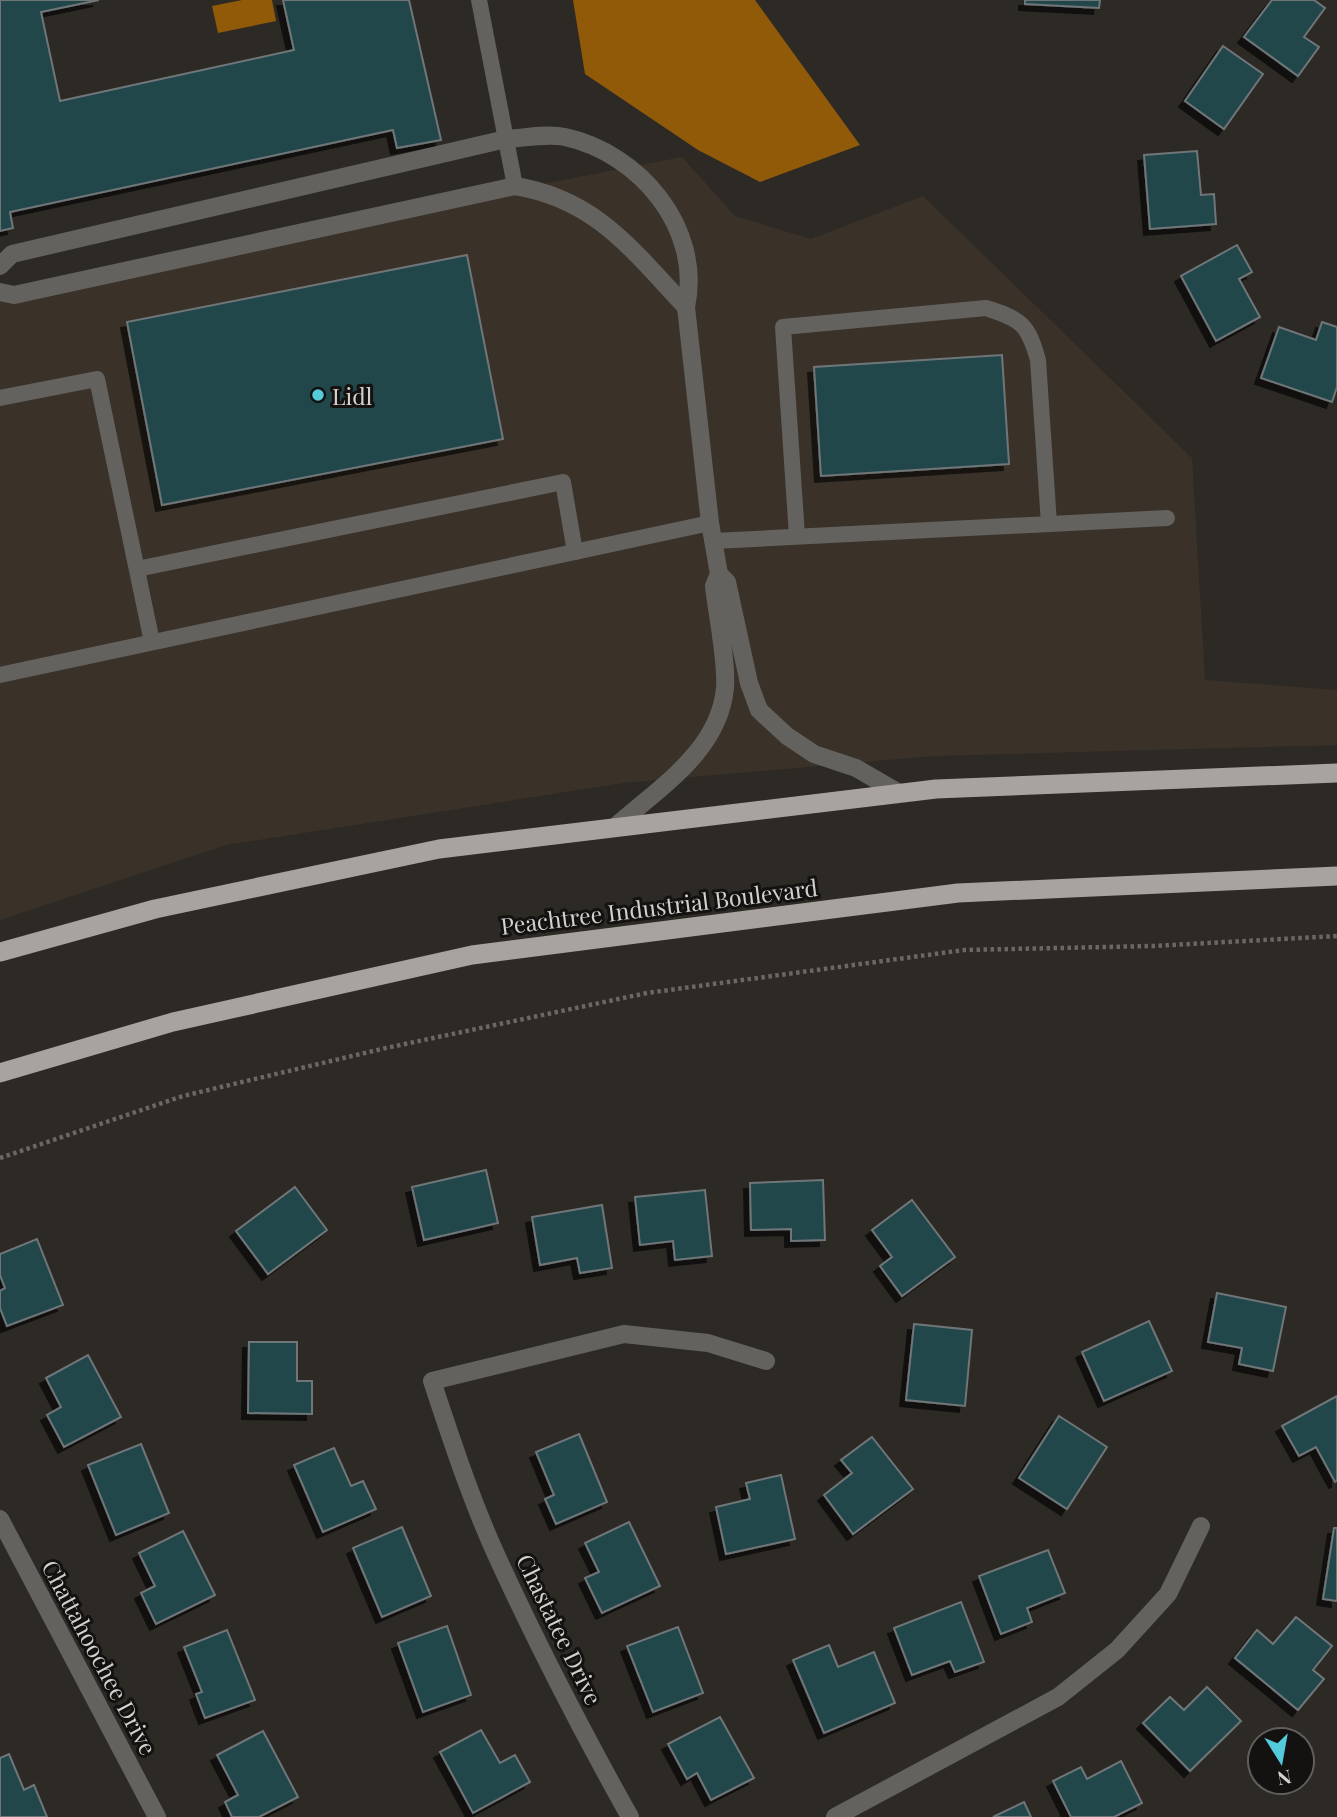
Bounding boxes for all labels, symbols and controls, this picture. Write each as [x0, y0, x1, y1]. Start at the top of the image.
place label: Lidl [332, 380, 373, 411]
marker: Lidl [310, 387, 326, 403]
street label: Peachtree Industrial Boulevard [499, 871, 819, 941]
street label: Chastatee Drive [510, 1548, 610, 1710]
street label: Chattahoochee Drive [36, 1554, 164, 1760]
north arrow [1246, 1726, 1316, 1796]
text: N [1275, 1765, 1294, 1793]

